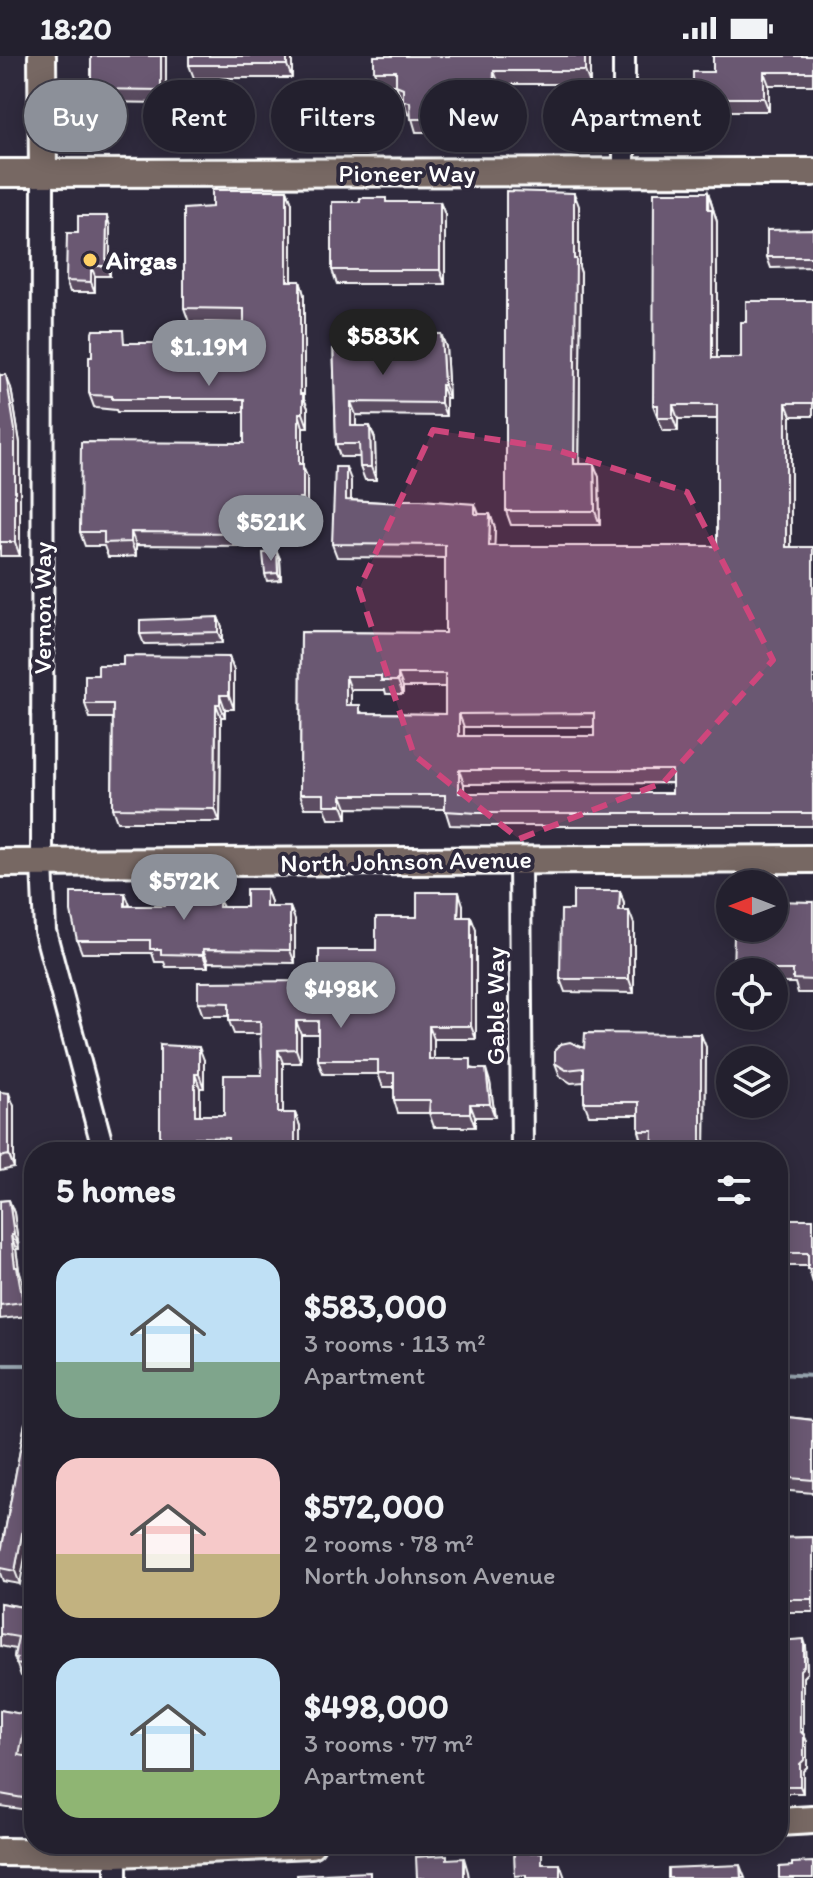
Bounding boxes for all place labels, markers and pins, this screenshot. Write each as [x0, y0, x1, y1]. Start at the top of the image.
place label: Airgas [105, 244, 178, 276]
marker: Airgas [81, 251, 99, 269]
pin: $583K [327, 309, 439, 377]
pin: $1.19M [144, 320, 274, 388]
pin: $521K [215, 495, 327, 563]
pin: $572K [128, 854, 240, 922]
pin: $498K [285, 962, 397, 1030]

